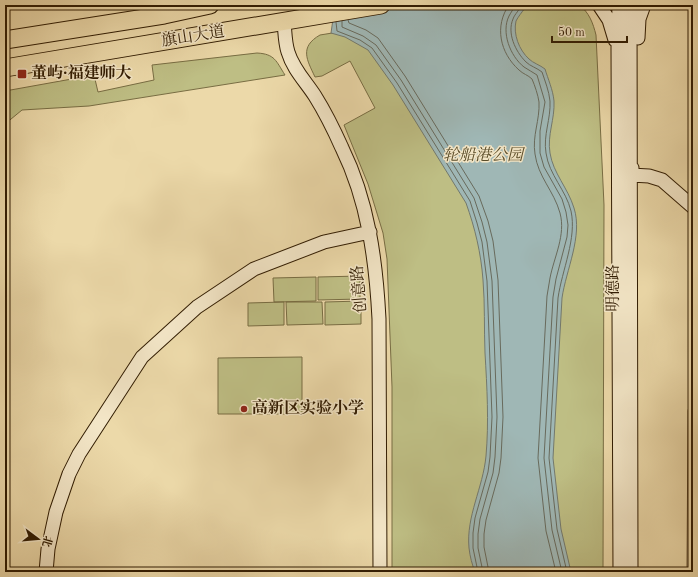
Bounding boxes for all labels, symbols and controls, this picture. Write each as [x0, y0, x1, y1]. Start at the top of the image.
scale bar [552, 18, 627, 44]
street label: 旗山大道 [160, 22, 226, 50]
text: 50 m [558, 26, 585, 39]
place label: 董屿·福建师大 [31, 64, 131, 82]
marker: 董屿·福建师大 [16, 68, 28, 80]
park label: 轮船港公园 [443, 146, 526, 164]
street label: 创意路 [348, 264, 370, 314]
street label: 明德路 [604, 264, 622, 312]
place label: 高新区实验小学 [252, 398, 364, 417]
marker: 高新区实验小学 [239, 404, 249, 414]
north arrow [18, 519, 58, 559]
text: 北 [39, 535, 54, 548]

